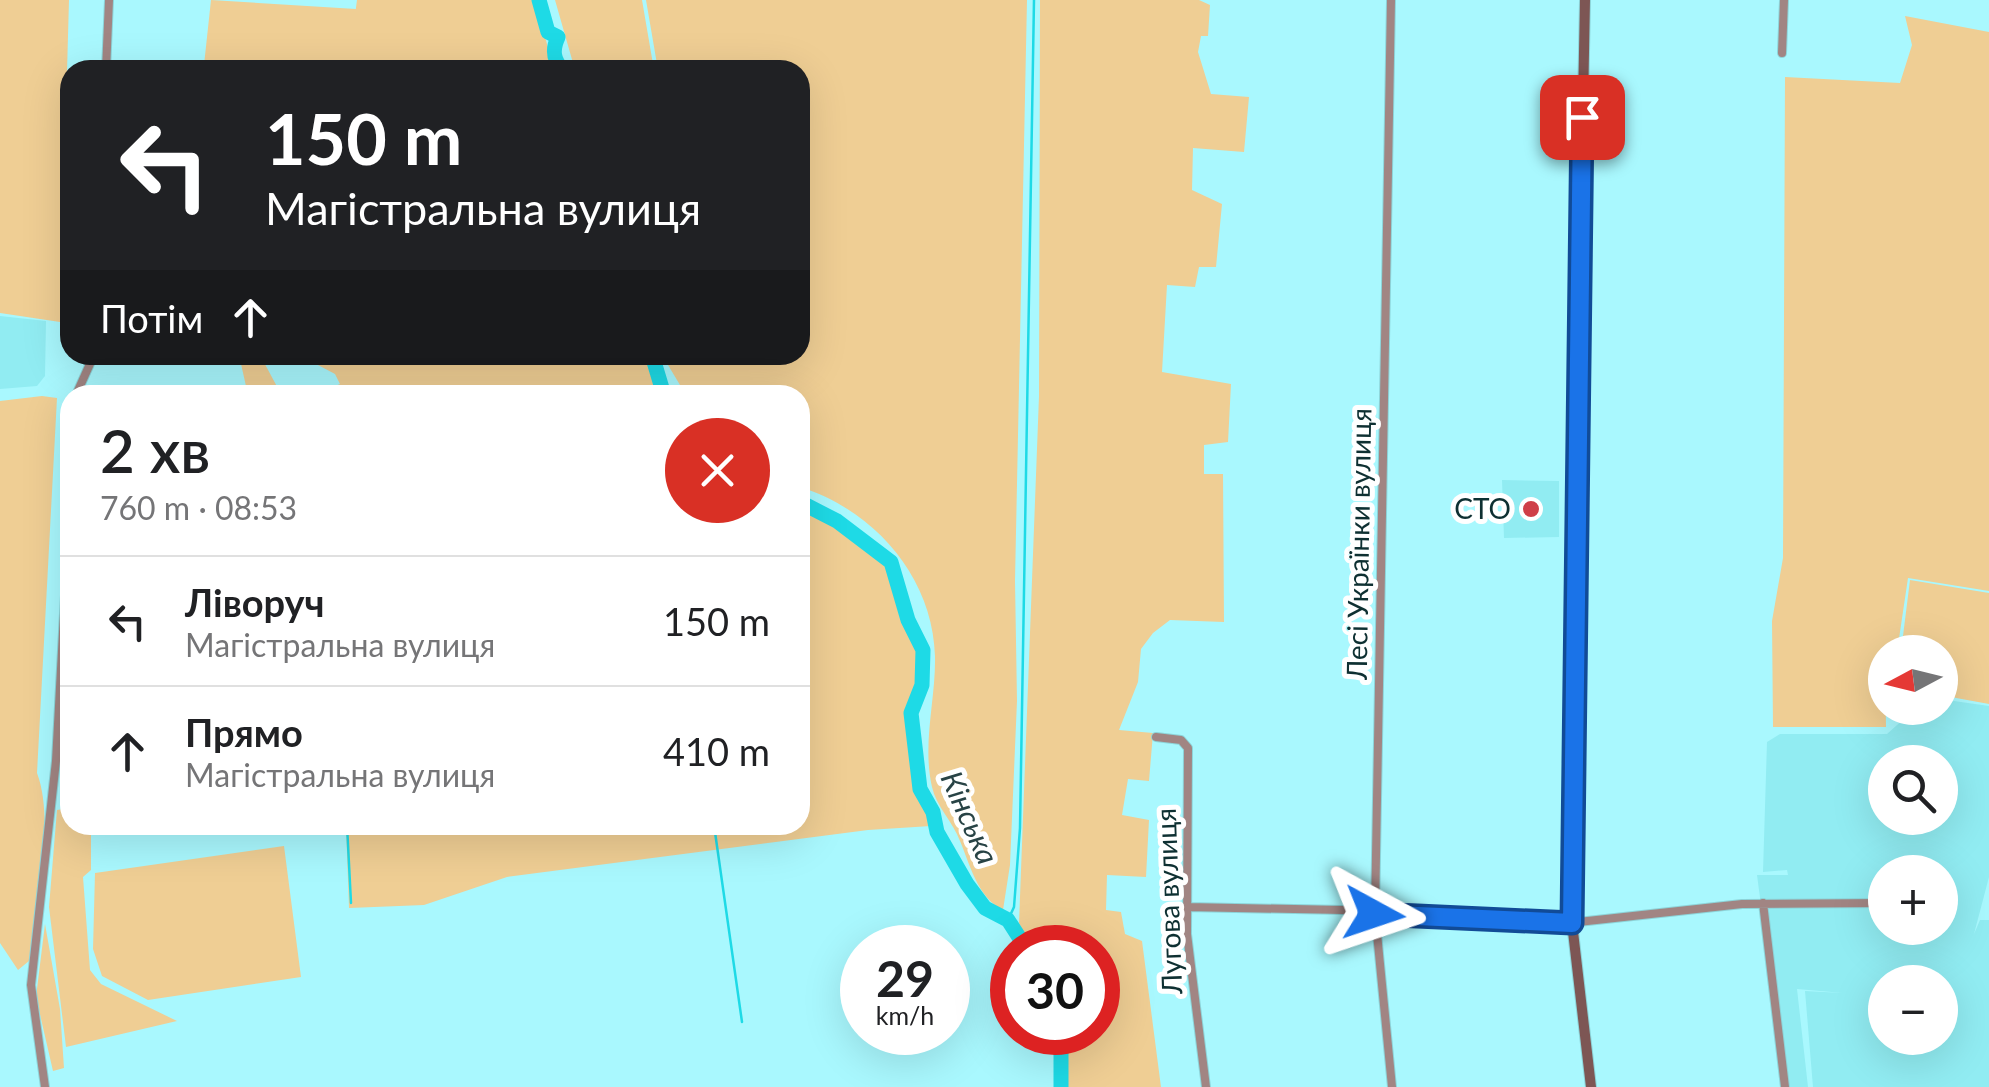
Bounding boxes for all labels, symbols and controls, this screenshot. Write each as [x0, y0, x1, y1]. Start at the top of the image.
pin [1540, 75, 1625, 160]
icon: arrive [1555, 90, 1610, 145]
text: 150 m [265, 96, 462, 180]
icon: left [100, 100, 230, 230]
text: Магістральна вулиця [265, 181, 701, 235]
icon: ahead [223, 290, 278, 345]
text: Потім [100, 295, 203, 341]
street label: Лесі Українки вулиця [1339, 408, 1377, 681]
text: 2 хв [100, 414, 210, 486]
button: close [665, 418, 770, 523]
text: 760 m · 08:53 [100, 488, 297, 527]
place label: СТО [1454, 491, 1511, 525]
marker: СТО [1520, 498, 1542, 520]
text: Ліворуч [185, 579, 325, 625]
icon: left [100, 594, 155, 649]
text: 150 m [663, 598, 770, 644]
text: Магістральна вулиця [185, 625, 495, 664]
north arrow [1868, 635, 1958, 725]
map controls [1868, 635, 1958, 1055]
text: Прямо [185, 709, 303, 755]
icon: ahead [100, 724, 155, 779]
text: 410 m [663, 728, 770, 774]
button: search [1868, 745, 1958, 835]
text: Магістральна вулиця [185, 755, 495, 794]
water label: Кінська [934, 765, 1007, 869]
street label: Лугова вулиця [1148, 807, 1188, 996]
button: + [1868, 855, 1958, 945]
position arrow [1322, 862, 1426, 966]
speed limit sign: 30 [990, 925, 1120, 1055]
text: 29 [876, 948, 934, 1008]
button: − [1868, 965, 1958, 1055]
text: km/h [876, 1000, 934, 1030]

